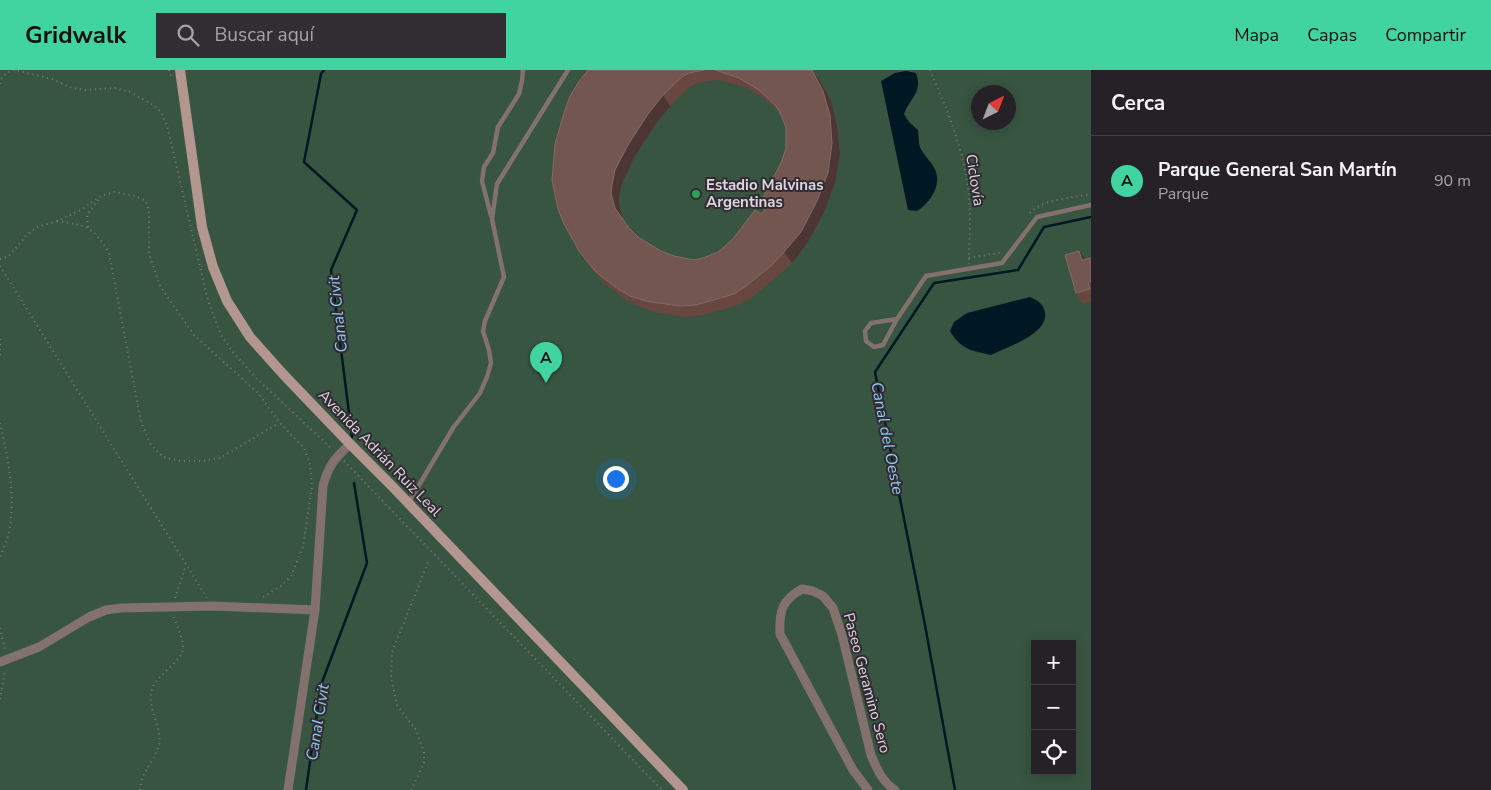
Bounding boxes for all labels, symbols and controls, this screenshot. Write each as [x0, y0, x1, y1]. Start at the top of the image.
search box [156, 13, 506, 58]
text: Gridwalk [25, 19, 126, 51]
icon: search [174, 21, 202, 49]
text: Buscar aquí [214, 22, 314, 48]
text: Mapa [1234, 23, 1279, 47]
text: Capas [1307, 23, 1357, 47]
text: Compartir [1385, 23, 1466, 47]
north arrow [971, 85, 1016, 130]
text: Cerca [1111, 89, 1165, 117]
street label: Ciclovía [961, 153, 989, 207]
text: Parque General San Martín [1158, 157, 1397, 183]
text: A [1121, 170, 1133, 192]
text: 90 m [1434, 170, 1471, 192]
place label: Estadio Malvinas Argentinas [706, 175, 823, 212]
text: Parque [1158, 183, 1209, 205]
marker: Estadio Malvinas Argentinas [690, 188, 702, 200]
water label: Canal Civit [323, 274, 353, 354]
pin: A [530, 342, 562, 383]
water label: Canal del Oeste [865, 380, 909, 497]
street label: Avenida Adrián Ruiz Leal [314, 385, 446, 521]
your location [603, 466, 629, 492]
street label: Paseo Geramino Sero [839, 611, 895, 755]
map controls [1031, 640, 1076, 775]
button: + [1031, 640, 1076, 685]
water label: Canal Civit [301, 682, 335, 762]
button: − [1031, 685, 1076, 730]
button: locate [1031, 730, 1076, 775]

